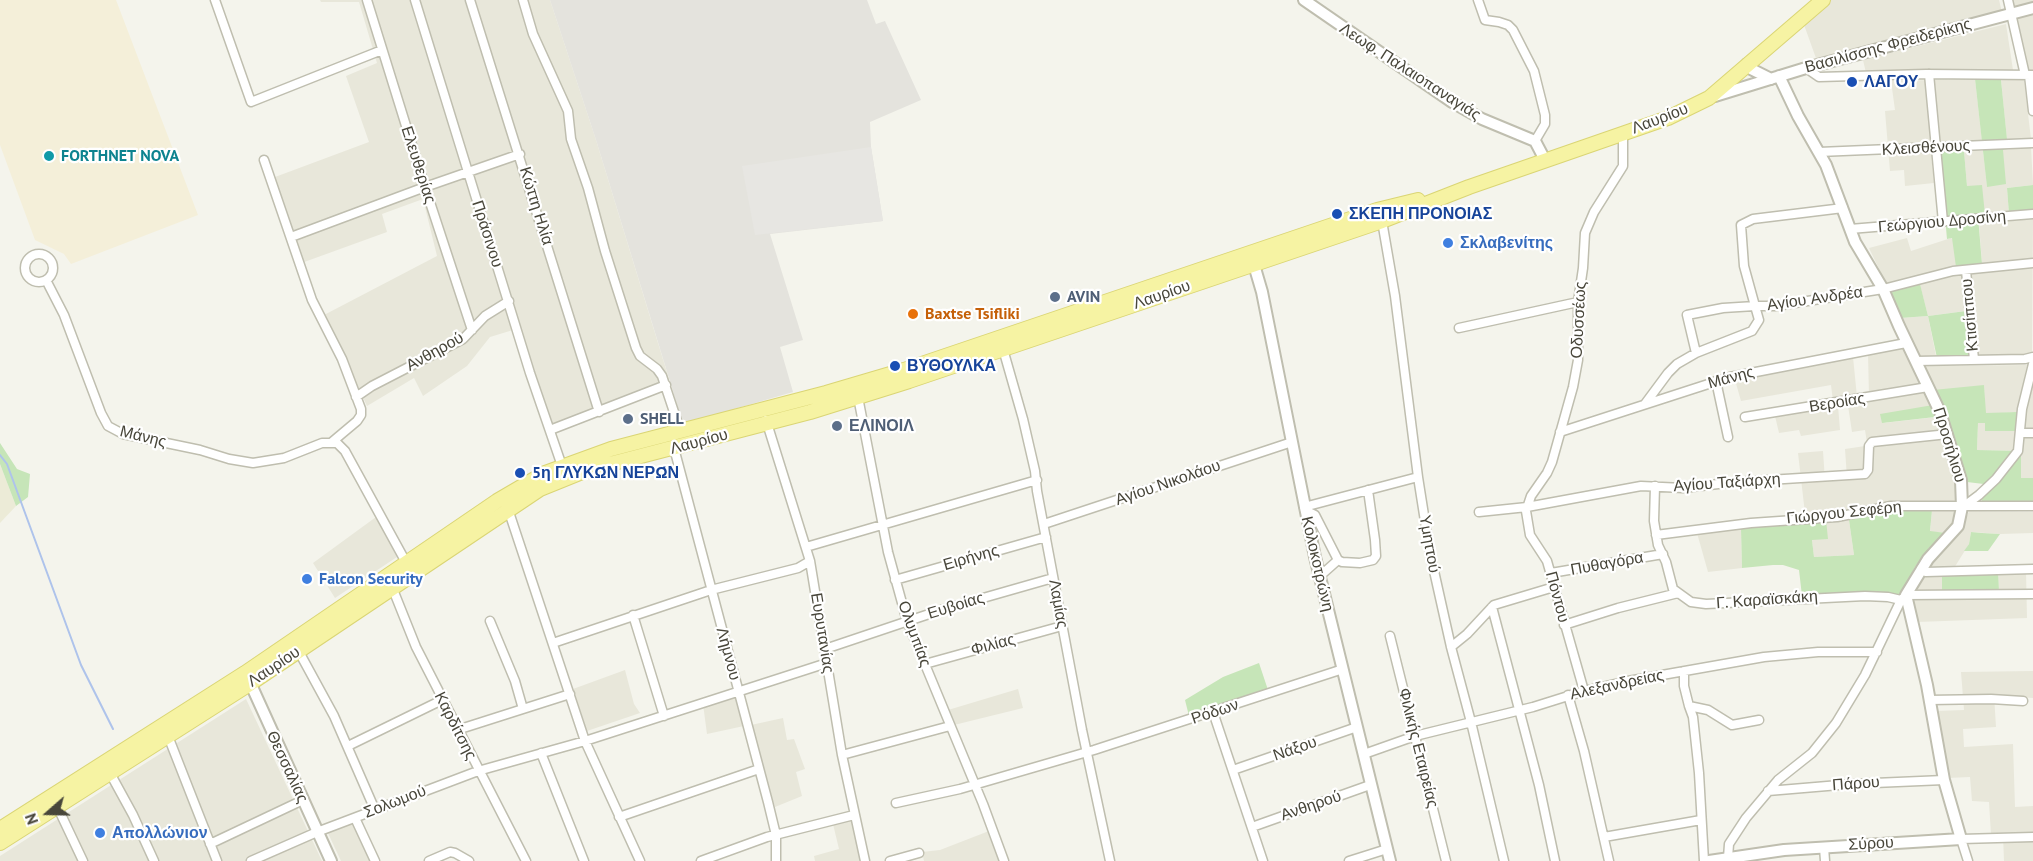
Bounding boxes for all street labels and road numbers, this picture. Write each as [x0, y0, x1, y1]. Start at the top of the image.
street label: Βασιλίσσης Φρειδερίκης [1803, 15, 1973, 77]
street label: Λεωφ. Παλαιοπαναγιάς [1336, 19, 1484, 125]
street label: Λαυρίου [1629, 99, 1691, 139]
street label: Ελευθερίας [396, 124, 440, 206]
street label: Κλεισθένους [1881, 136, 1971, 160]
street label: Κώττη Ηλία [515, 165, 557, 247]
street label: Πράσινου [467, 198, 507, 270]
street label: Γεώργιου Δροσίνη [1877, 207, 2007, 237]
street label: Λαυρίου [1131, 276, 1193, 314]
street label: Κτισίππου [1957, 278, 1983, 352]
street label: Οδυσσέως [1567, 281, 1591, 359]
street label: Αγίου Ανδρέα [1766, 283, 1864, 315]
street label: Ανθηρού [403, 328, 467, 376]
street label: Μάνης [1706, 363, 1756, 393]
street label: Βεροίας [1808, 389, 1866, 417]
street label: Προσήλιου [1928, 405, 1970, 485]
street label: Μάνης [118, 422, 168, 452]
street label: Λαυρίου [668, 425, 730, 459]
street label: Αγίου Νικολάου [1113, 456, 1223, 510]
street label: Αγίου Ταξιάρχη [1673, 470, 1781, 496]
street label: Γιώργου Σεφέρη [1785, 497, 1903, 529]
street label: Υμηττού [1414, 514, 1444, 574]
street label: Κολοκοτρώνη [1297, 515, 1337, 613]
street label: Ειρήνης [941, 541, 1001, 575]
street label: Πυθαγόρα [1569, 548, 1645, 580]
street label: Πόντου [1541, 569, 1573, 625]
street label: Λαμίας [1044, 578, 1072, 630]
street label: Γ. Καραϊσκάκη [1715, 587, 1819, 613]
street label: Ευβοίας [925, 588, 987, 624]
street label: Ευρυτανίας [806, 591, 838, 675]
street label: Ολυμπίας [893, 598, 935, 670]
street label: Λήμνου [712, 625, 744, 683]
street label: Φιλίας [969, 630, 1017, 660]
street label: Λαυρίου [244, 643, 304, 691]
street label: Αλεξανδρείας [1568, 666, 1666, 704]
street label: Φιλικής Εταιρείας [1394, 686, 1442, 810]
street label: Καρδίτσης [430, 689, 480, 763]
street label: Ρόδων [1189, 695, 1241, 729]
street label: Θεσσαλίας [262, 728, 312, 806]
street label: Νάξου [1271, 733, 1319, 765]
street label: Πάρου [1832, 773, 1880, 795]
street label: Σολωμού [361, 781, 429, 823]
street label: Ανθηρού [1278, 787, 1344, 825]
street label: Σύρου [1848, 833, 1894, 855]

